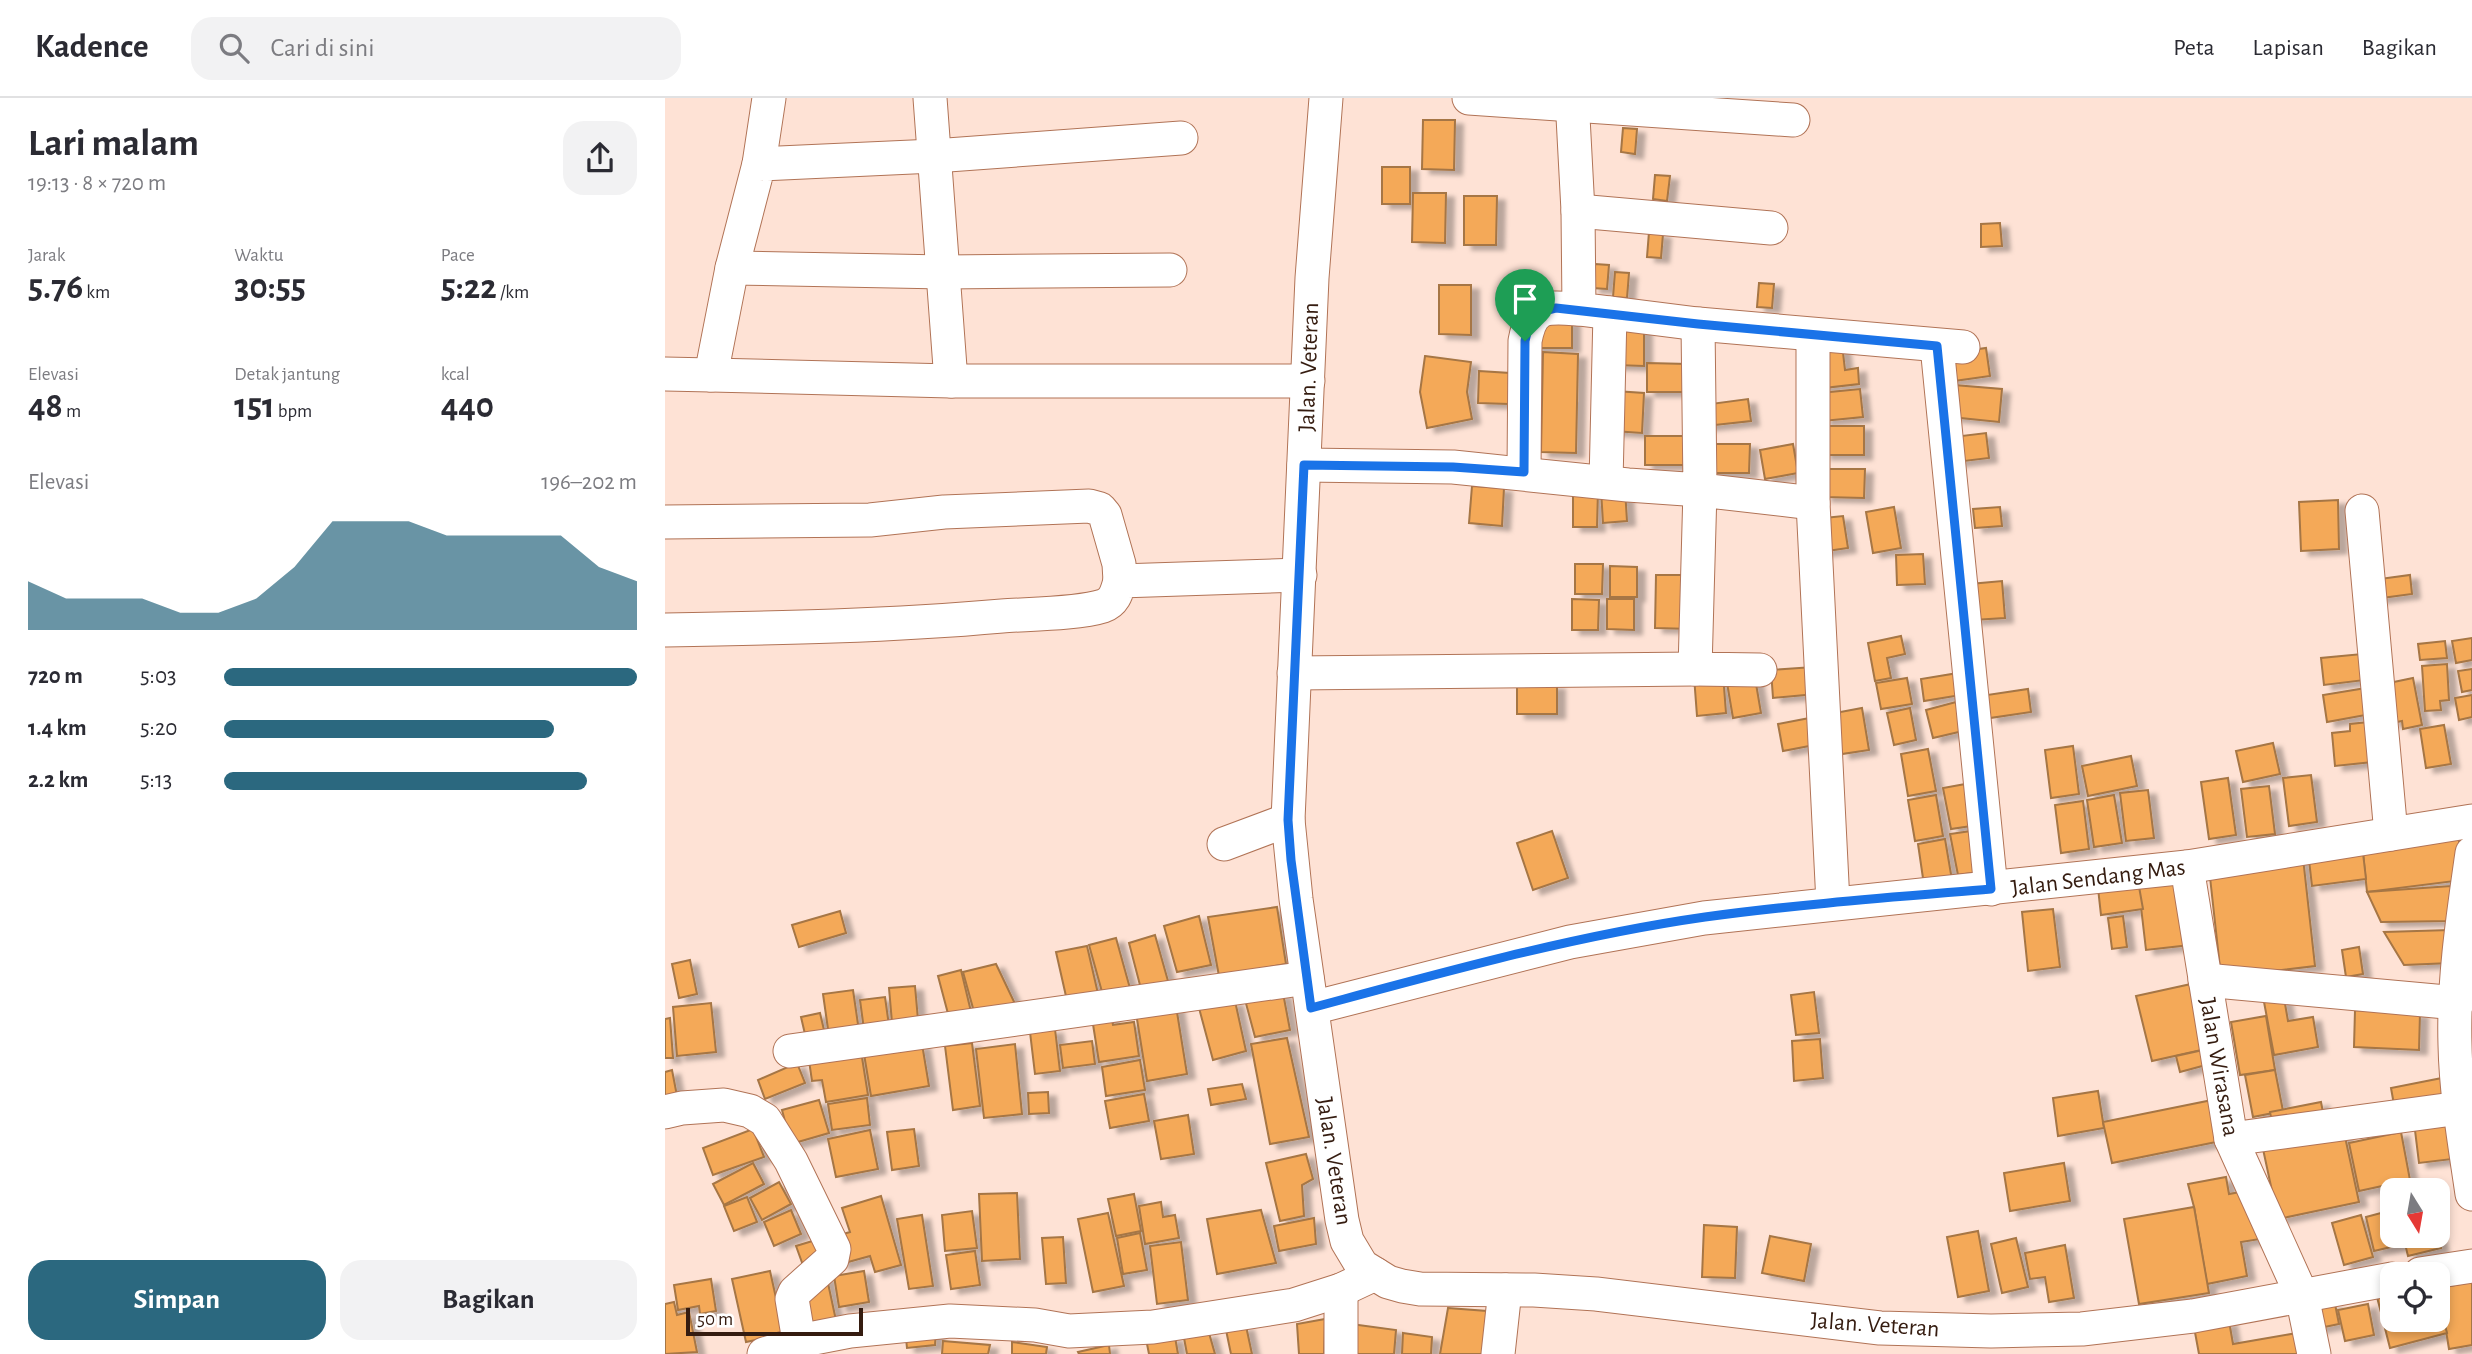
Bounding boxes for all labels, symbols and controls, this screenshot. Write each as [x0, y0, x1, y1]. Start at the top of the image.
search box [191, 17, 681, 80]
icon: search [215, 29, 253, 67]
text: Kadence [35, 31, 149, 64]
text: Cari di sini [271, 35, 374, 61]
text: Peta [2173, 36, 2215, 60]
text: Lapisan [2253, 36, 2324, 60]
text: Bagikan [2362, 36, 2437, 60]
button: share [563, 121, 637, 195]
text: Lari malam [28, 125, 199, 163]
text: 19:13 · 8 × 720 m [28, 172, 166, 195]
text: Jarak [28, 246, 66, 265]
text: Waktu [234, 246, 283, 265]
text: Pace [441, 246, 475, 265]
pin [1495, 269, 1555, 341]
text: 5.76 [28, 270, 83, 305]
text: 30:55 [234, 270, 306, 305]
text: 5:22 [441, 270, 497, 305]
icon: arrive [1506, 280, 1544, 318]
text: km [83, 283, 110, 302]
text: /km [497, 283, 529, 302]
street label: Jalan. Veteran [1295, 302, 1323, 432]
text: Elevasi [28, 365, 79, 384]
text: Detak jantung [234, 365, 340, 384]
text: kcal [441, 365, 470, 384]
text: 48 [28, 389, 63, 424]
text: 151 [234, 389, 275, 424]
text: 440 [441, 389, 494, 424]
text: m [63, 402, 81, 421]
text: bpm [275, 402, 312, 421]
text: Elevasi [28, 471, 89, 494]
text: 196–202 m [541, 471, 637, 494]
text: 720 m [28, 665, 83, 688]
text: 5:03 [140, 665, 177, 688]
text: 1.4 km [28, 717, 87, 740]
text: 5:20 [140, 717, 178, 740]
text: 2.2 km [28, 769, 88, 792]
text: 5:13 [140, 769, 172, 792]
street label: Jalan Sendang Mas [2010, 855, 2187, 901]
street label: Jalan Wirasana [2195, 996, 2243, 1138]
street label: Jalan. Veteran [1312, 1095, 1356, 1227]
north arrow [2380, 1178, 2450, 1248]
map controls [2380, 1178, 2450, 1332]
button: Simpan [28, 1260, 326, 1340]
button: Bagikan [340, 1260, 637, 1340]
button: locate [2380, 1262, 2450, 1332]
scale bar [686, 1305, 863, 1337]
street label: Jalan. Veteran [1810, 1309, 1940, 1341]
text: 50 m [697, 1310, 733, 1329]

